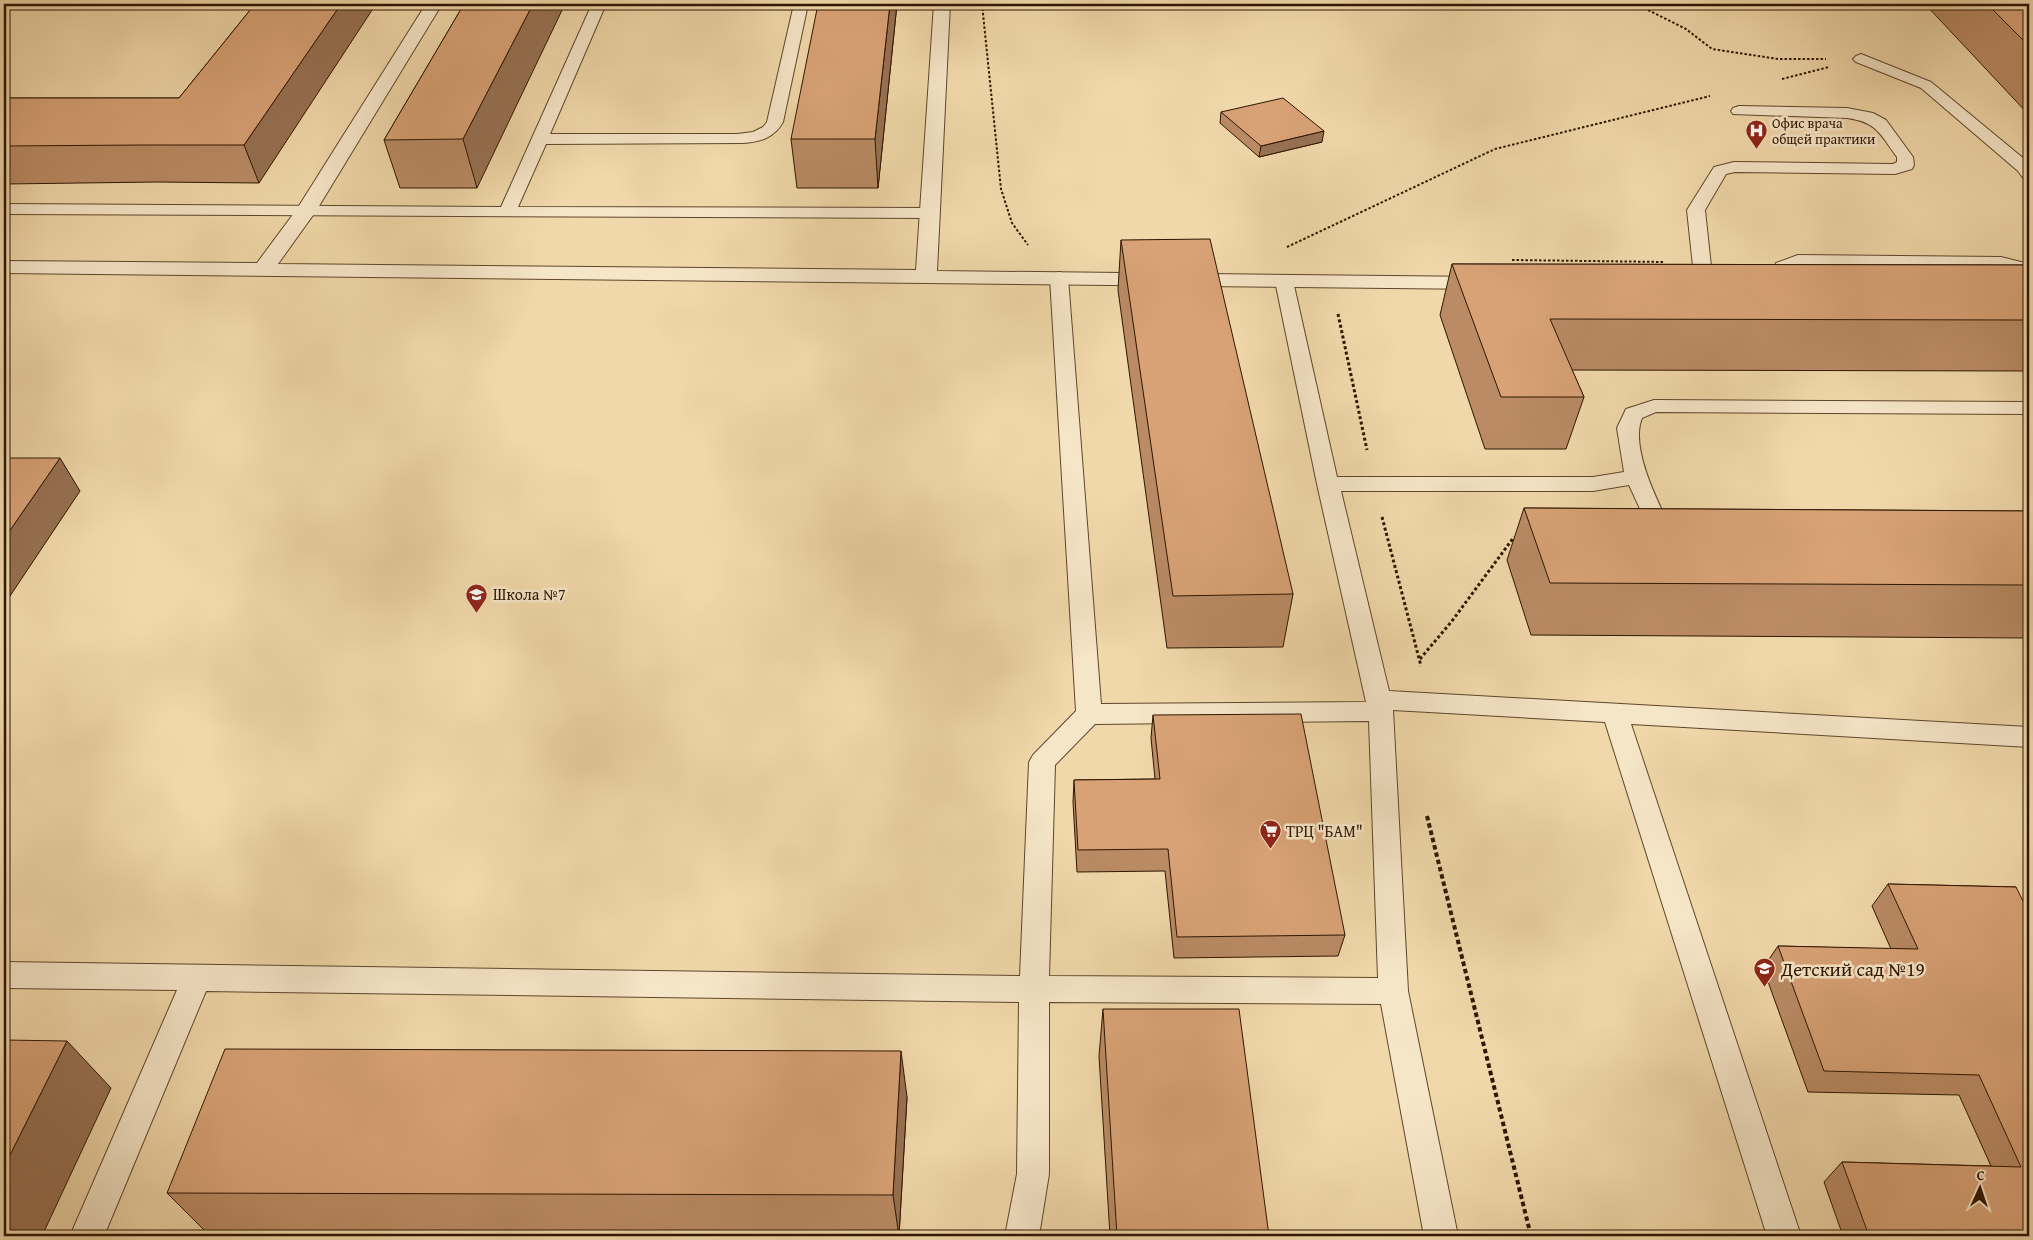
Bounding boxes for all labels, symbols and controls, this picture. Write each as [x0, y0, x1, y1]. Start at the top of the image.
place label: Офис врача общей практики [1772, 113, 1875, 149]
hospital icon: Офис врача общей практики [1744, 119, 1768, 150]
school or university icon: Школа №7 [465, 582, 489, 613]
place label: Школа №7 [493, 582, 566, 606]
supermarket icon: ТРЦ "БАМ" [1258, 819, 1282, 850]
place label: ТРЦ "БАМ" [1286, 819, 1363, 843]
place label: Детский сад №19 [1780, 955, 1925, 983]
school or university icon: Детский сад №19 [1753, 957, 1777, 988]
north arrow [1956, 1162, 2006, 1212]
text: С [1976, 1165, 1985, 1185]

